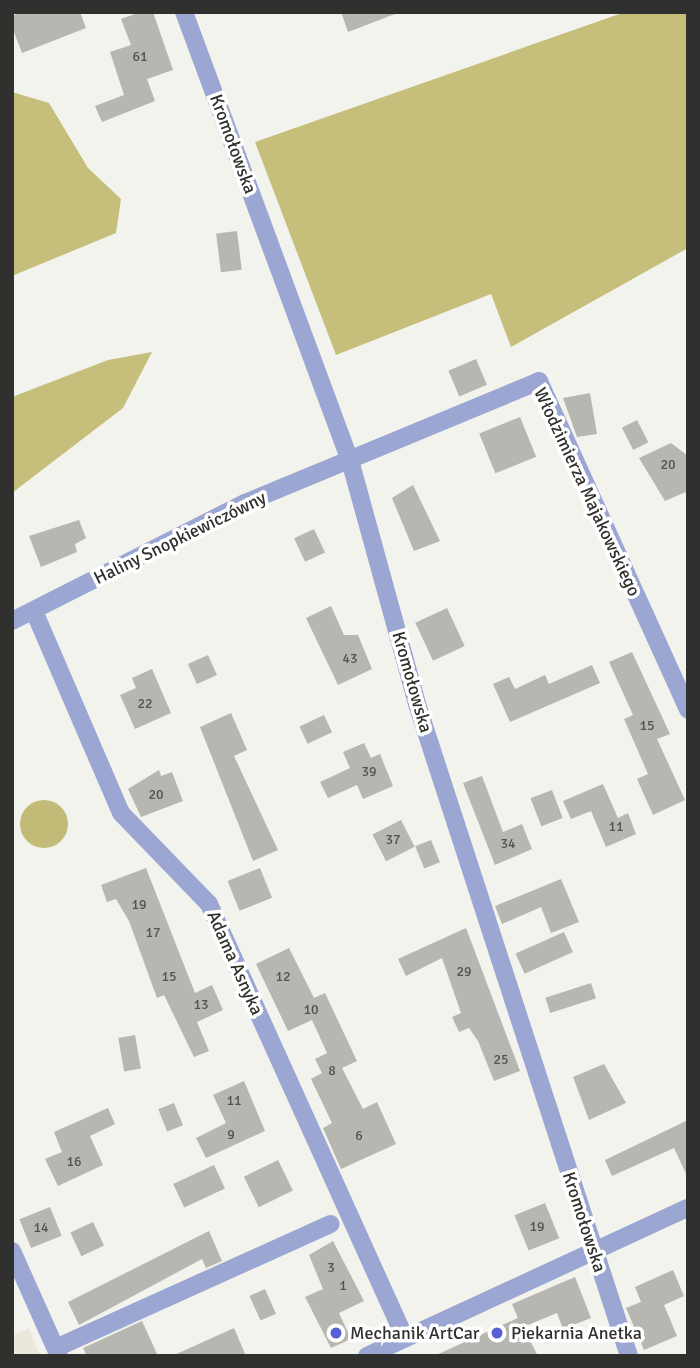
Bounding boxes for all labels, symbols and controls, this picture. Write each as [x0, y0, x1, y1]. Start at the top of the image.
house number: 61 [132, 49, 148, 65]
street label: Kromołowska [205, 91, 261, 197]
street label: Włodzimierza Majakowskiego [529, 384, 645, 600]
house number: 20 [660, 457, 676, 473]
street label: Haliny Snopkiewiczówny [90, 487, 270, 589]
street label: Kromołowska [387, 629, 437, 735]
house number: 43 [342, 651, 358, 667]
house number: 22 [137, 696, 153, 712]
house number: 15 [639, 718, 655, 734]
house number: 39 [361, 764, 377, 780]
house number: 20 [148, 787, 164, 803]
house number: 11 [608, 819, 624, 835]
house number: 37 [385, 832, 401, 848]
house number: 34 [500, 836, 516, 852]
house number: 19 [131, 897, 147, 913]
street label: Adama Asnyka [202, 907, 268, 1019]
house number: 17 [145, 925, 161, 941]
house number: 29 [456, 964, 472, 980]
house number: 15 [161, 969, 177, 985]
house number: 12 [275, 969, 291, 985]
house number: 13 [193, 997, 209, 1013]
house number: 10 [303, 1002, 319, 1018]
house number: 25 [493, 1052, 509, 1068]
house number: 8 [328, 1063, 336, 1079]
house number: 11 [226, 1093, 242, 1109]
house number: 9 [227, 1127, 235, 1143]
house number: 6 [355, 1128, 363, 1144]
house number: 16 [66, 1154, 82, 1170]
street label: Kromołowska [558, 1169, 610, 1275]
house number: 19 [529, 1219, 545, 1235]
house number: 14 [33, 1220, 49, 1236]
house number: 3 [327, 1260, 335, 1276]
house number: 1 [339, 1278, 347, 1294]
place label: Mechanik ArtCar [350, 1322, 479, 1344]
place label: Piekarnia Anetka [511, 1322, 642, 1344]
marker: Mechanik ArtCar [328, 1325, 344, 1341]
marker: Piekarnia Anetka [489, 1325, 505, 1341]

